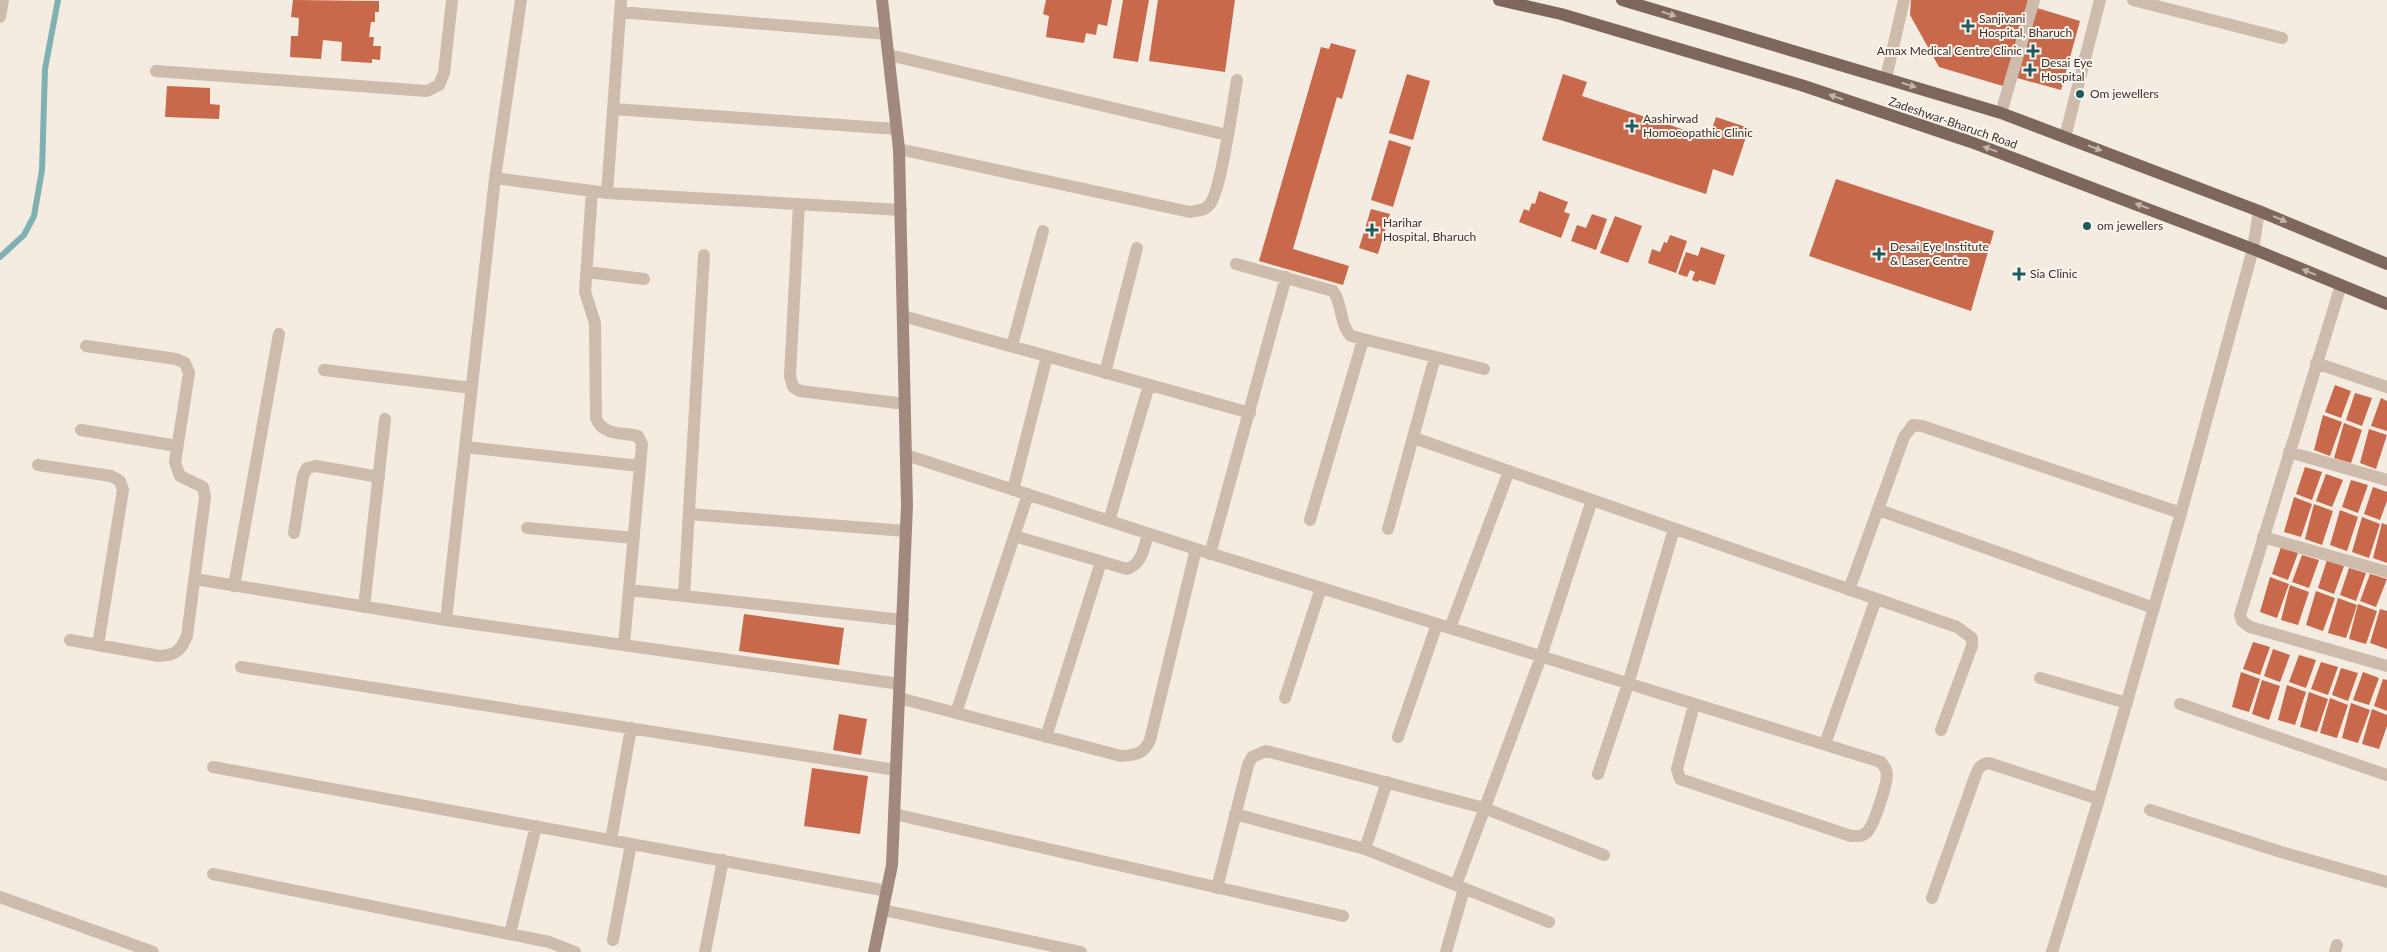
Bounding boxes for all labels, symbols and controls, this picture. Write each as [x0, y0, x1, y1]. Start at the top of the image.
one-way arrow [1661, 10, 1676, 18]
place label: Sanjivani Hospital, Bharuch [1979, 11, 2072, 40]
marker: Sanjivani Hospital, Bharuch [1961, 19, 1975, 33]
place label: Amax Medical Centre Clinic [1877, 43, 2022, 58]
marker: Amax Medical Centre Clinic [2026, 44, 2040, 58]
place label: Desai Eye Hospital [2041, 55, 2093, 84]
marker: Desai Eye Hospital [2023, 63, 2037, 77]
one-way arrow [1901, 81, 1916, 89]
place label: Om jewellers [2090, 86, 2159, 101]
marker: Om jewellers [2074, 88, 2086, 100]
one-way arrow [1828, 93, 1843, 100]
street label: Zadeshwar-Bharuch Road [1887, 93, 2020, 152]
place label: Aashirwad Homoeopathic Clinic [1643, 111, 1753, 140]
marker: Aashirwad Homoeopathic Clinic [1625, 119, 1639, 133]
one-way arrow [1982, 145, 1997, 152]
one-way arrow [2088, 145, 2103, 153]
one-way arrow [2134, 202, 2149, 210]
place label: Harihar Hospital, Bharuch [1383, 215, 1476, 244]
one-way arrow [2273, 216, 2287, 224]
place label: om jewellers [2097, 218, 2163, 233]
marker: om jewellers [2081, 220, 2093, 232]
marker: Harihar Hospital, Bharuch [1365, 223, 1379, 237]
place label: Desai Eye Institute & Laser Centre [1890, 239, 1989, 268]
marker: Desai Eye Institute & Laser Centre [1872, 247, 1886, 261]
place label: Sia Clinic [2030, 266, 2078, 281]
marker: Sia Clinic [2012, 267, 2026, 281]
one-way arrow [2302, 268, 2316, 276]

